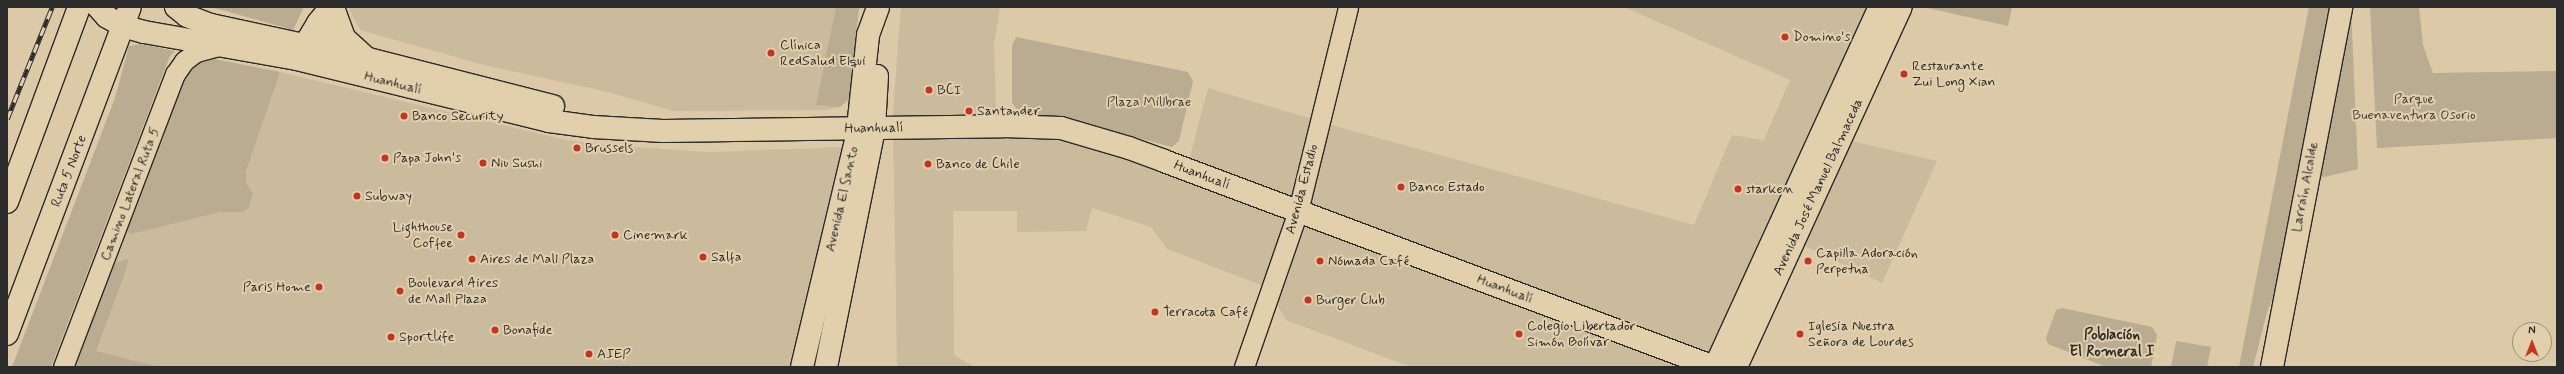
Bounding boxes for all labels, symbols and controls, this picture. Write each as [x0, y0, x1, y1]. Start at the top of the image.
place label: Domino's [1793, 29, 1850, 45]
marker: Domino's [1780, 32, 1790, 42]
place label: Clínica RedSalud Elqui [780, 37, 867, 70]
marker: Clínica RedSalud Elqui [765, 47, 777, 59]
place label: Restaurante Zui Long Xian [1912, 58, 1996, 90]
street label: Huanhualí [362, 68, 424, 98]
marker: Restaurante Zui Long Xian [1899, 69, 1909, 79]
place label: BCI [937, 82, 961, 98]
marker: BCI [924, 85, 934, 95]
park label: Parque Buenaventura Osorio [2352, 91, 2476, 124]
park label: Plaza Millbrae [1107, 94, 1191, 110]
street label: Avenida José Manuel Balmaceda [1769, 96, 1867, 278]
place label: Santander [977, 103, 1040, 119]
marker: Santander [964, 106, 974, 116]
place label: Banco Security [412, 108, 502, 124]
marker: Banco Security [399, 111, 409, 121]
street label: Huanhualí [844, 119, 904, 137]
street label: Camino Lateral Ruta 5 [97, 125, 163, 263]
street label: Ruta 5 Norte [48, 133, 90, 209]
place label: Brussels [585, 140, 633, 156]
street label: Larraín Alcalde [2288, 141, 2322, 233]
marker: Brussels [572, 143, 582, 153]
street label: Avenida Estadio [1282, 143, 1322, 235]
street label: Avenida El Santo [823, 148, 861, 250]
place label: Papa John's [393, 150, 465, 166]
marker: Papa John's [380, 153, 390, 163]
place label: Niu Sushi [491, 155, 541, 171]
place label: Banco de Chile [936, 156, 1022, 172]
street label: Huanhualí [1171, 157, 1233, 193]
marker: Niu Sushi [478, 158, 488, 168]
marker: Banco de Chile [923, 159, 933, 169]
place label: Banco Estado [1409, 179, 1485, 195]
place label: starken [1746, 181, 1794, 197]
marker: Banco Estado [1396, 182, 1406, 192]
marker: starken [1733, 184, 1743, 194]
place label: Subway [365, 188, 412, 204]
marker: Subway [352, 191, 362, 201]
place label: Lighthouse Coffee [393, 219, 453, 252]
place label: Cinemark [623, 227, 688, 243]
marker: Lighthouse Coffee [456, 230, 466, 240]
marker: Cinemark [610, 230, 620, 240]
place label: Capilla Adoración Perpetua [1816, 245, 1918, 278]
place label: Salfa [711, 249, 742, 265]
place label: Aires de Mall Plaza [480, 251, 594, 267]
marker: Salfa [698, 252, 708, 262]
place label: Nómada Café [1328, 253, 1409, 269]
marker: Aires de Mall Plaza [467, 254, 477, 264]
marker: Nómada Café [1315, 256, 1325, 266]
marker: Capilla Adoración Perpetua [1803, 256, 1813, 266]
street label: Huanhualí [1474, 271, 1536, 307]
place label: Boulevard Aires de Mall Plaza [408, 275, 498, 308]
place label: Paris Home [243, 279, 311, 295]
marker: Paris Home [314, 282, 324, 292]
marker: Boulevard Aires de Mall Plaza [395, 286, 405, 296]
place label: Burger Club [1316, 292, 1388, 308]
marker: Burger Club [1303, 295, 1313, 305]
place label: Terracota Café [1163, 304, 1249, 320]
marker: Terracota Café [1150, 307, 1160, 317]
place label: Colegio Libertador Simón Bolívar [1527, 318, 1636, 350]
place label: Iglesia Nuestra Señora de Lourdes [1808, 318, 1915, 350]
place label: Bonafide [503, 322, 552, 338]
north arrow [2512, 322, 2552, 362]
text: N [2528, 324, 2536, 338]
marker: Bonafide [490, 325, 500, 335]
district label: Población El Romeral I [2070, 326, 2154, 361]
place label: Sportlife [399, 329, 454, 345]
marker: Colegio Libertador Simón Bolívar [1514, 329, 1524, 339]
marker: Iglesia Nuestra Señora de Lourdes [1795, 329, 1805, 339]
marker: Sportlife [386, 332, 396, 342]
place label: AIEP [597, 346, 631, 362]
marker: AIEP [584, 349, 594, 359]

